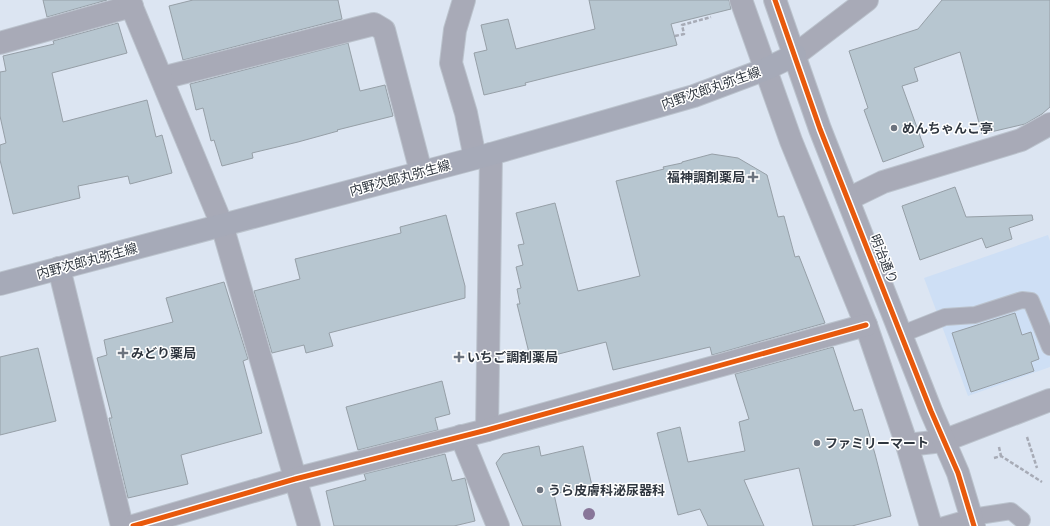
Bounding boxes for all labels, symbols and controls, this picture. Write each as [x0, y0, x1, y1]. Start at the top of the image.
street label: 内野次郎丸弥生線 [659, 64, 763, 112]
place label: めんちゃんこ亭 [902, 121, 993, 136]
marker: めんちゃんこ亭 [889, 123, 899, 133]
street label: 内野次郎丸弥生線 [348, 157, 452, 199]
place label: 福神調剤薬局 [667, 170, 745, 185]
marker: 福神調剤薬局 [748, 172, 758, 182]
street label: 明治通り [867, 232, 901, 286]
street label: 内野次郎丸弥生線 [35, 240, 139, 282]
place label: みどり薬局 [131, 346, 196, 361]
marker: みどり薬局 [118, 348, 128, 358]
place label: いちご調剤薬局 [467, 350, 558, 365]
marker: いちご調剤薬局 [454, 352, 464, 362]
place label: ファミリーマート [825, 436, 929, 451]
marker: ファミリーマート [812, 438, 822, 448]
place label: うら皮膚科泌尿器科 [548, 483, 665, 498]
marker: うら皮膚科泌尿器科 [535, 485, 545, 495]

